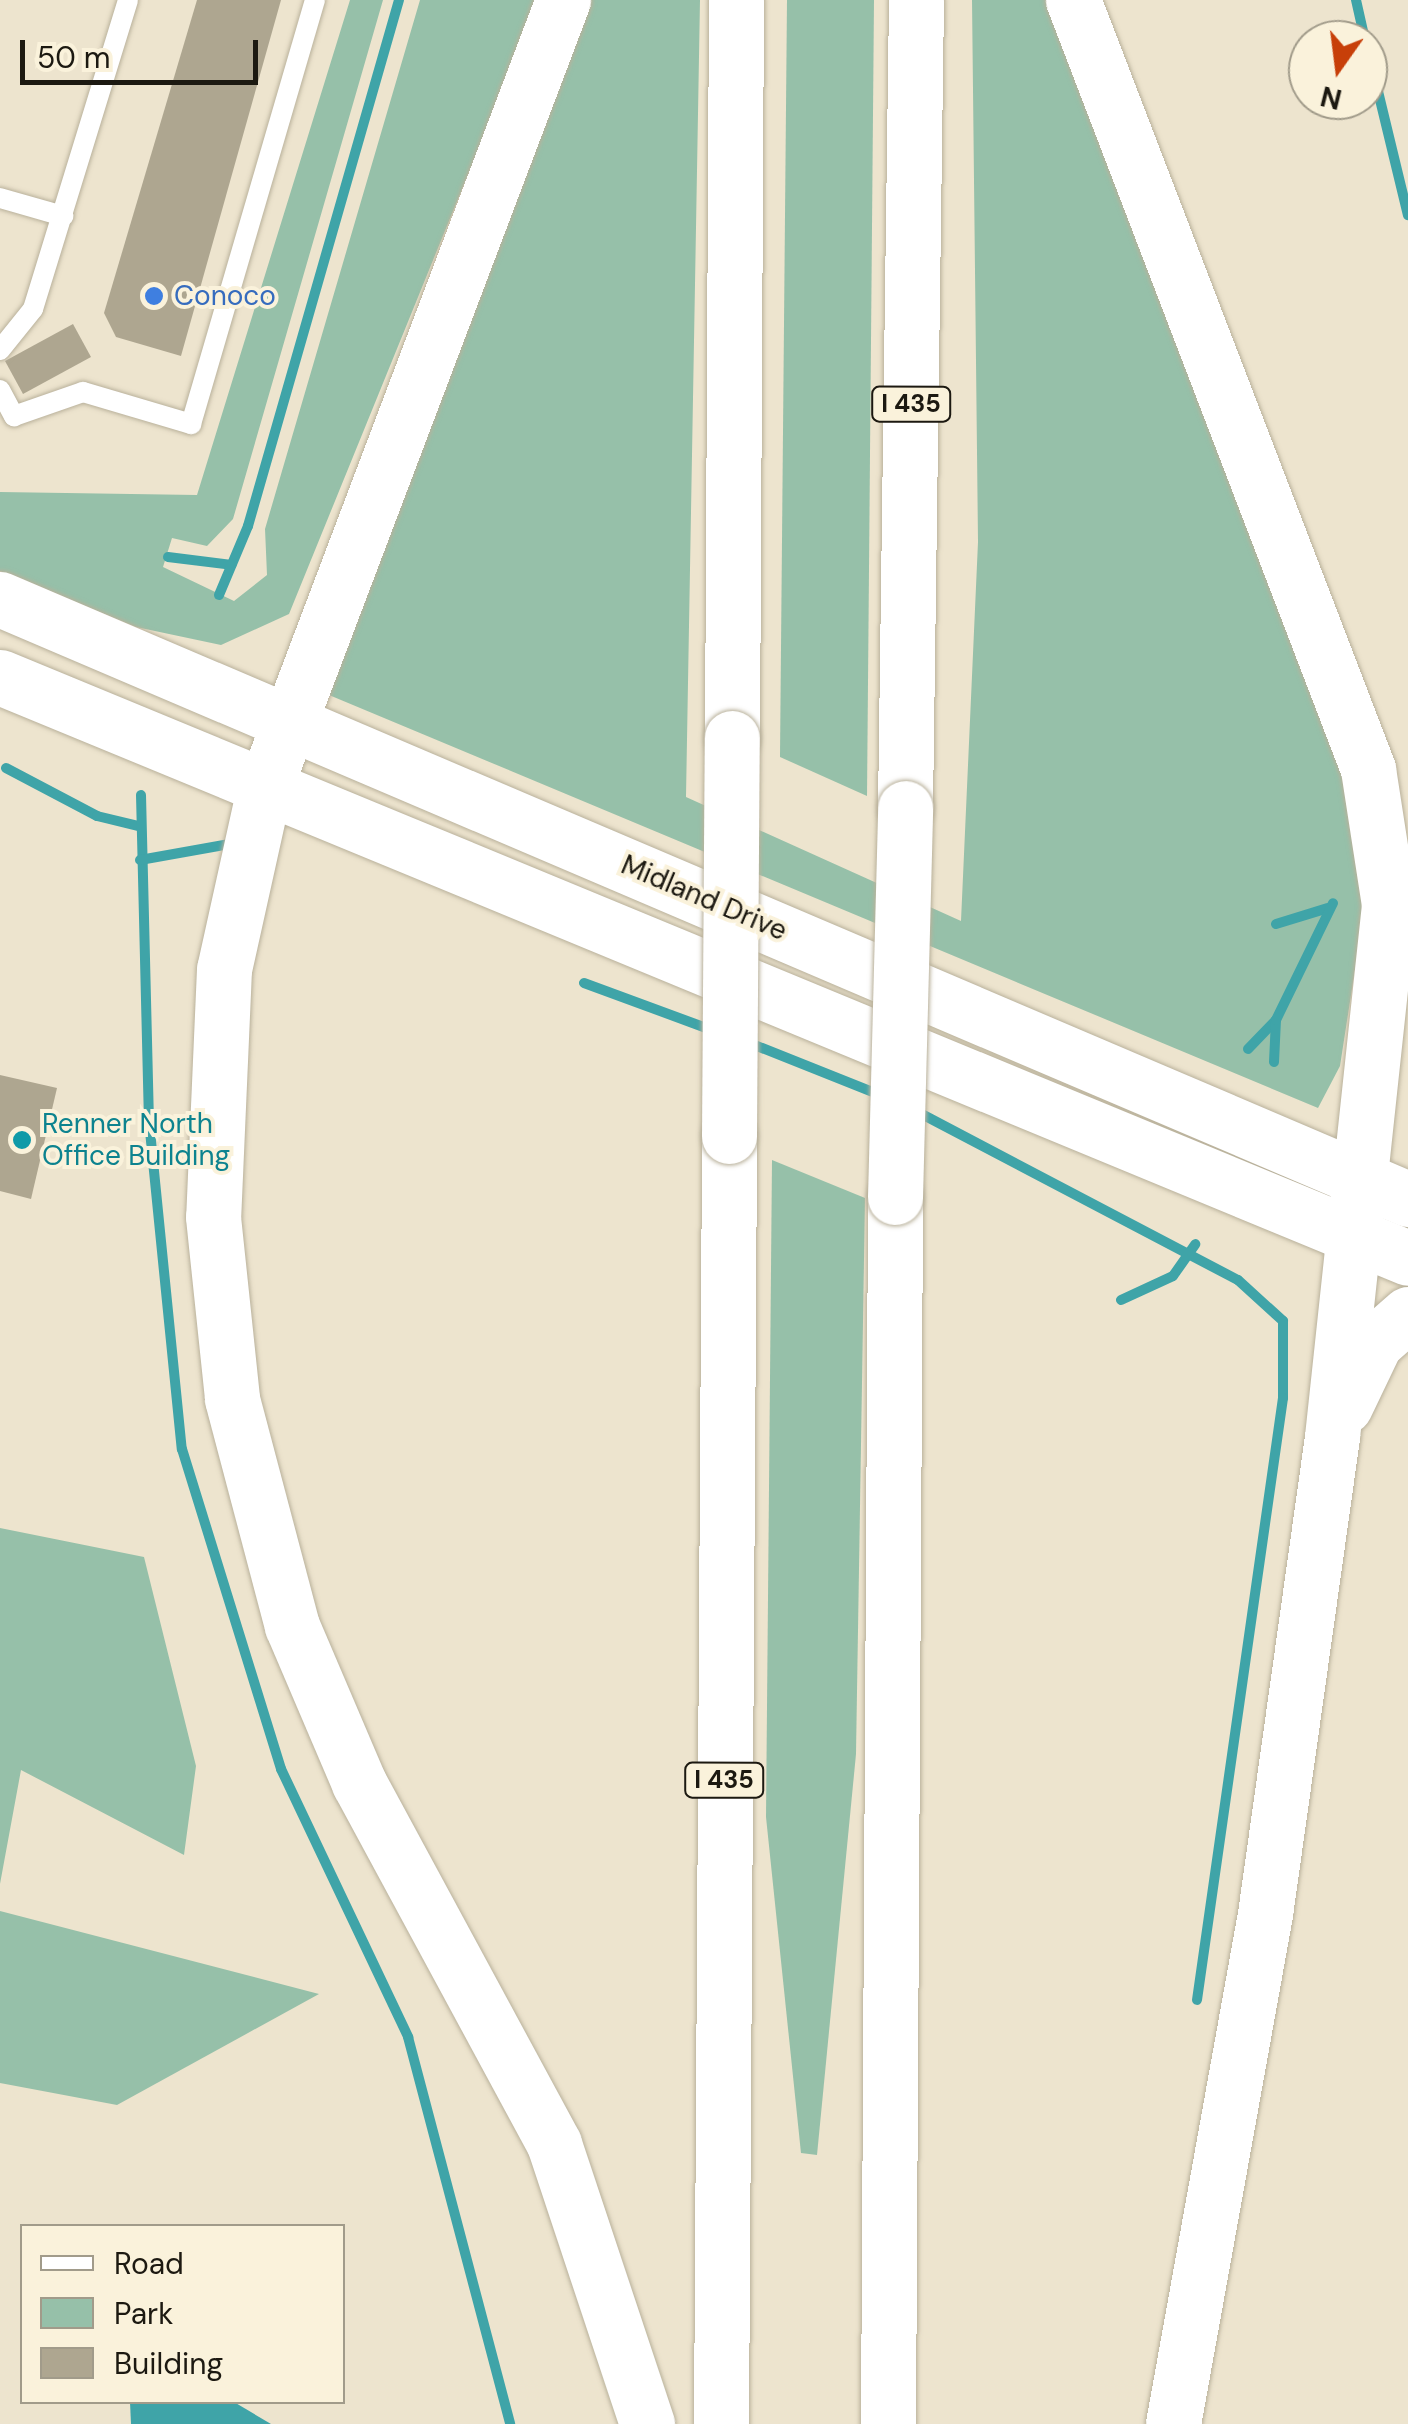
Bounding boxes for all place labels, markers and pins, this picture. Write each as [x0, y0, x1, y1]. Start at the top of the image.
place label: Conoco [174, 279, 276, 313]
marker: Conoco [143, 285, 165, 307]
place label: Renner North Office Building [42, 1107, 230, 1173]
marker: Renner North Office Building [11, 1129, 33, 1151]

